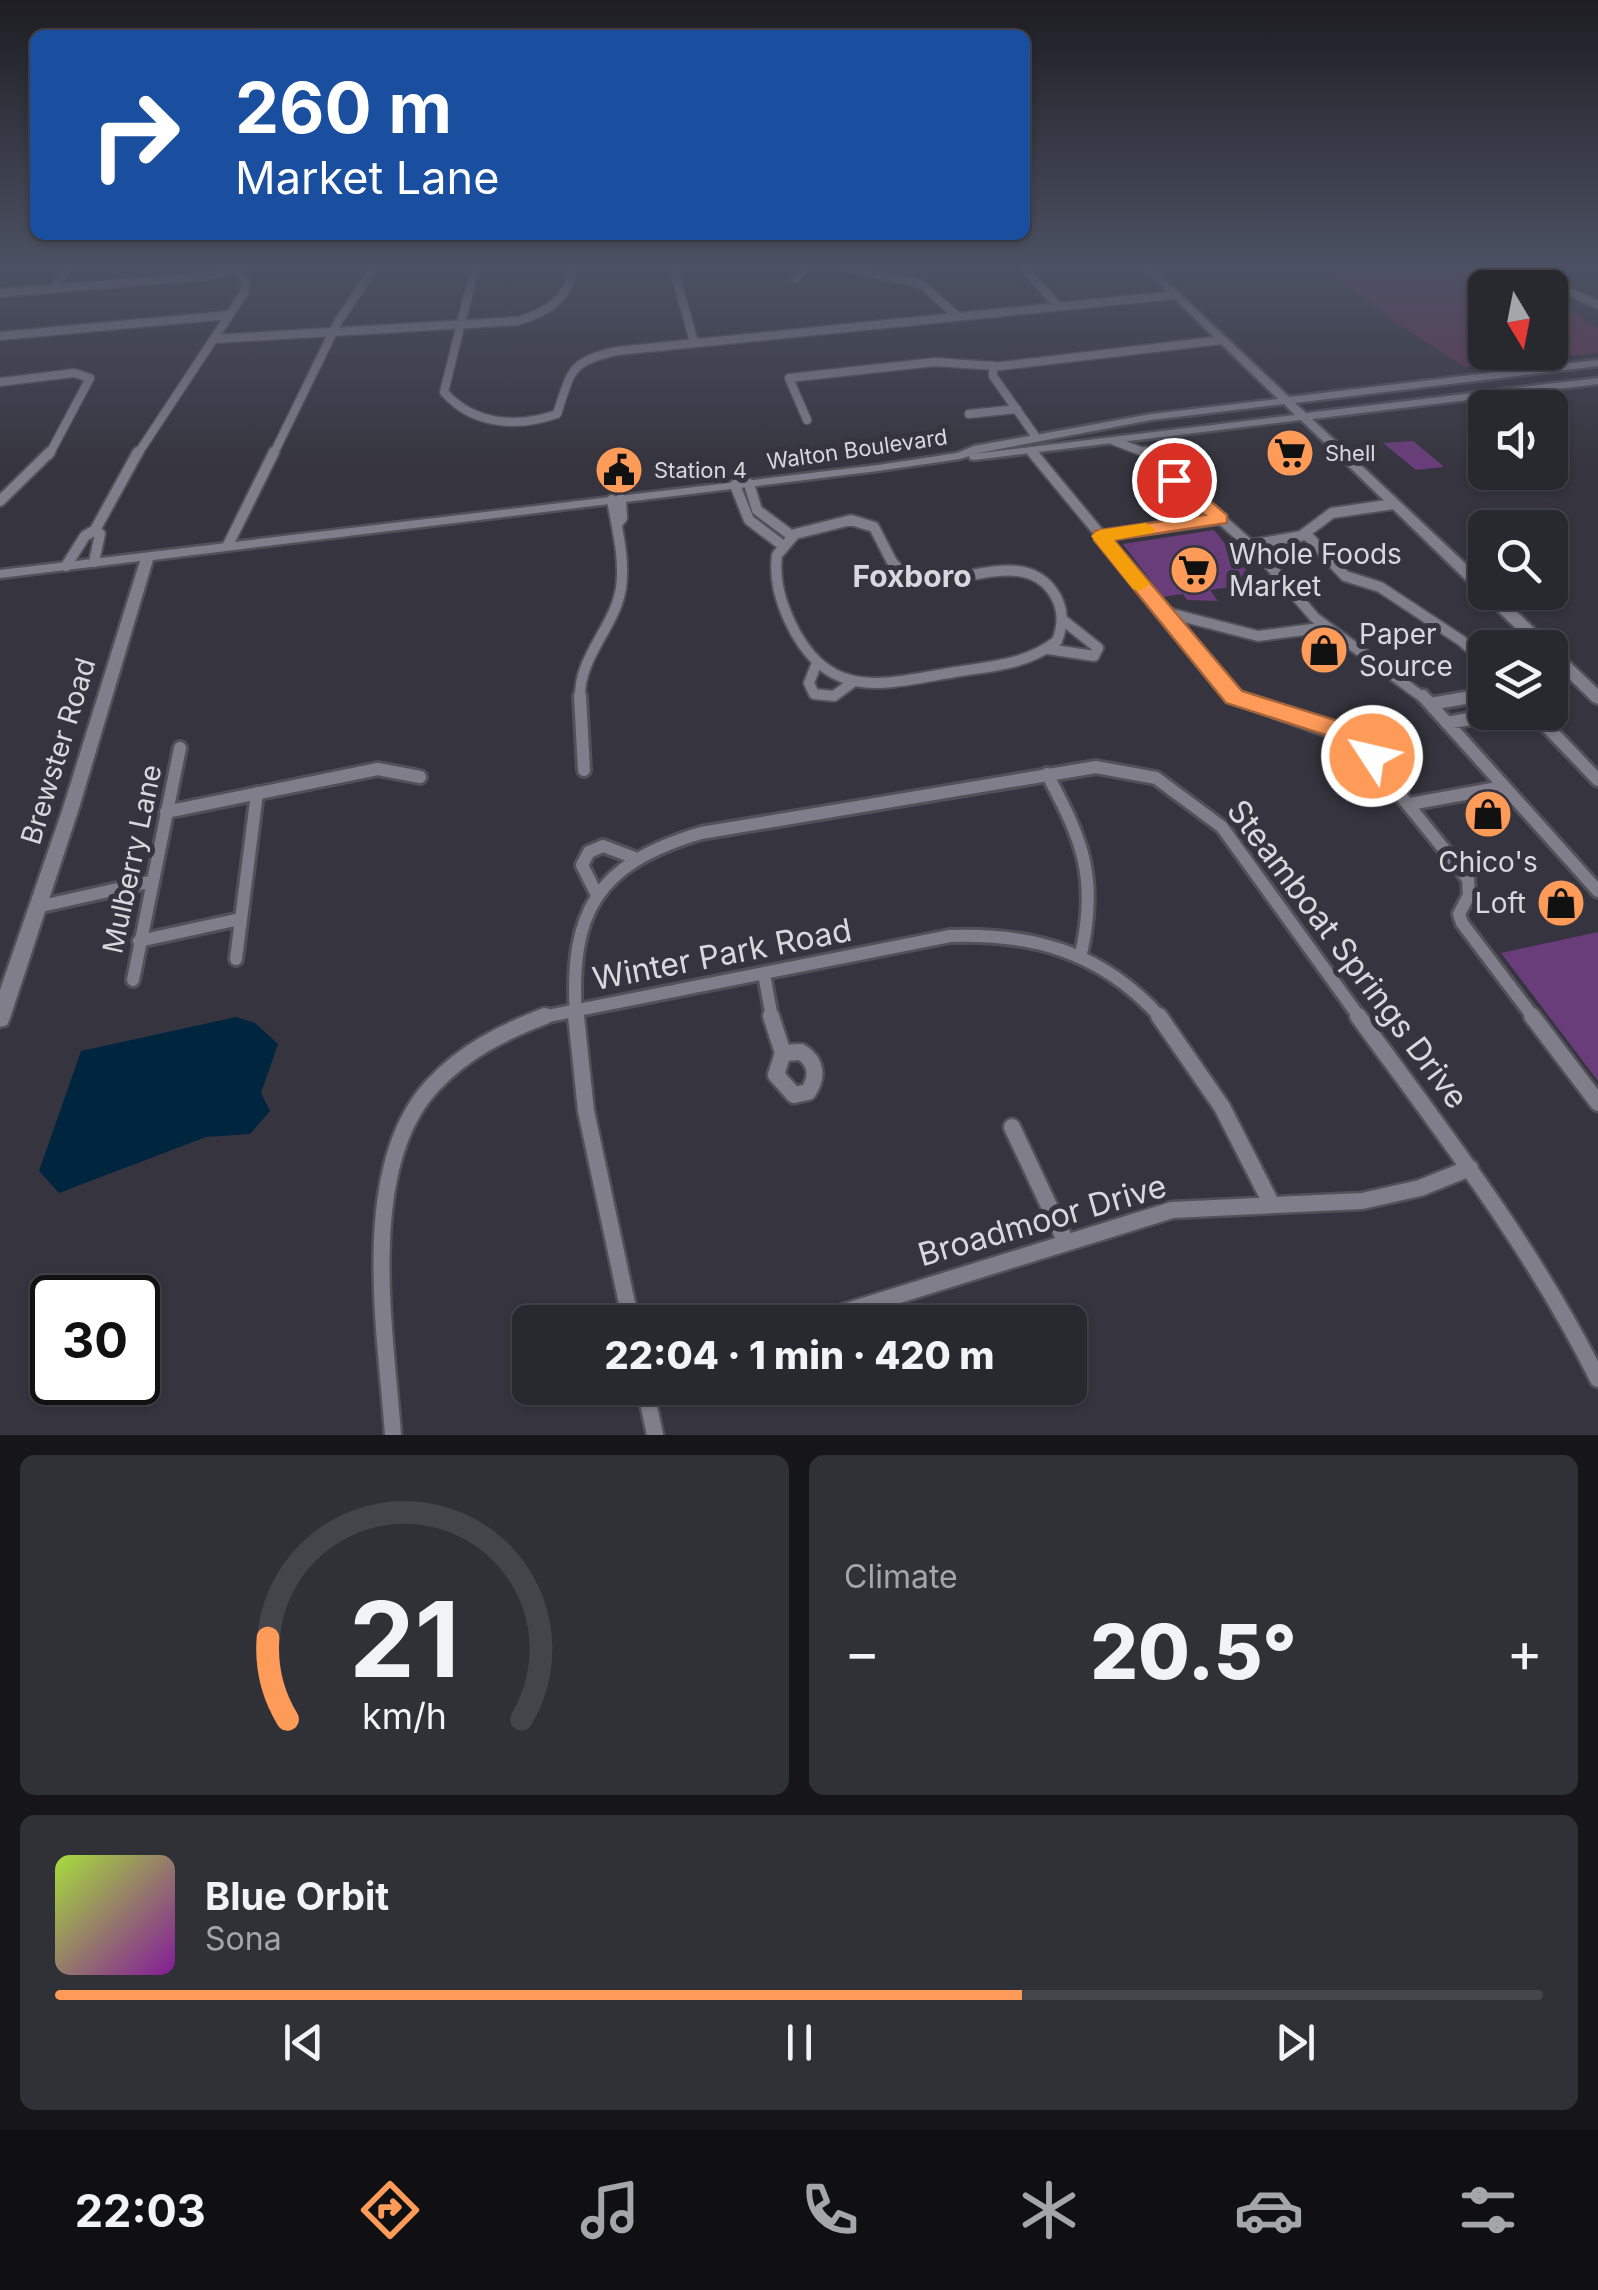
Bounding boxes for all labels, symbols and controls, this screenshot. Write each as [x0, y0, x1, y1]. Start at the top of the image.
text: 260 m [235, 65, 452, 150]
icon: right [70, 70, 200, 200]
text: Market Lane [235, 150, 499, 205]
north arrow [1468, 270, 1568, 370]
map controls [1468, 270, 1568, 730]
button: sound [1468, 390, 1568, 490]
street label: Walton Boulevard [765, 423, 949, 475]
supermarket icon: Shell [1264, 427, 1316, 479]
pin [1132, 438, 1217, 523]
place label: Shell [1325, 440, 1376, 466]
public building icon: Station 4 [593, 444, 645, 496]
icon: arrive [1147, 453, 1202, 508]
place label: Station 4 [654, 457, 747, 483]
button: search [1468, 510, 1568, 610]
place label: Whole Foods Market [1229, 537, 1402, 603]
supermarket icon: Whole Foods Market [1168, 544, 1220, 596]
district label: Foxboro [852, 558, 972, 594]
place label: Paper Source [1359, 617, 1453, 683]
shop icon: Paper Source [1298, 624, 1350, 676]
button: layers [1468, 630, 1568, 730]
street label: Brewster Road [14, 654, 102, 848]
position arrow [1320, 704, 1424, 808]
street label: Mulberry Lane [95, 762, 169, 956]
shop icon: Chico's [1462, 788, 1514, 840]
street label: Steamboat Springs Drive [1219, 792, 1477, 1116]
place label: Chico's [1438, 845, 1538, 879]
shop icon: Loft [1535, 877, 1587, 929]
place label: Loft [1475, 886, 1526, 920]
street label: Winter Park Road [589, 910, 855, 998]
street label: Broadmoor Drive [913, 1166, 1171, 1274]
speed limit sign: 30 [30, 1275, 160, 1405]
text: 22:04 · 1 min · 420 m [605, 1332, 994, 1378]
text: Climate [844, 1557, 958, 1596]
text: 21 [349, 1576, 460, 1702]
text: 20.5° [1090, 1606, 1297, 1697]
text: − [844, 1619, 880, 1685]
text: + [1507, 1619, 1543, 1685]
text: km/h [362, 1694, 447, 1738]
text: Blue Orbit [205, 1873, 389, 1919]
text: Sona [205, 1919, 282, 1958]
icon: previous [276, 2015, 331, 2070]
icon: pause [772, 2015, 827, 2070]
icon: next [1268, 2015, 1323, 2070]
icon: directions [355, 2175, 425, 2245]
icon: music [575, 2175, 645, 2245]
icon: phone [795, 2175, 865, 2245]
icon: climate [1014, 2175, 1084, 2245]
icon: car [1234, 2175, 1304, 2245]
icon: filters [1453, 2175, 1523, 2245]
text: 22:03 [75, 2183, 206, 2238]

